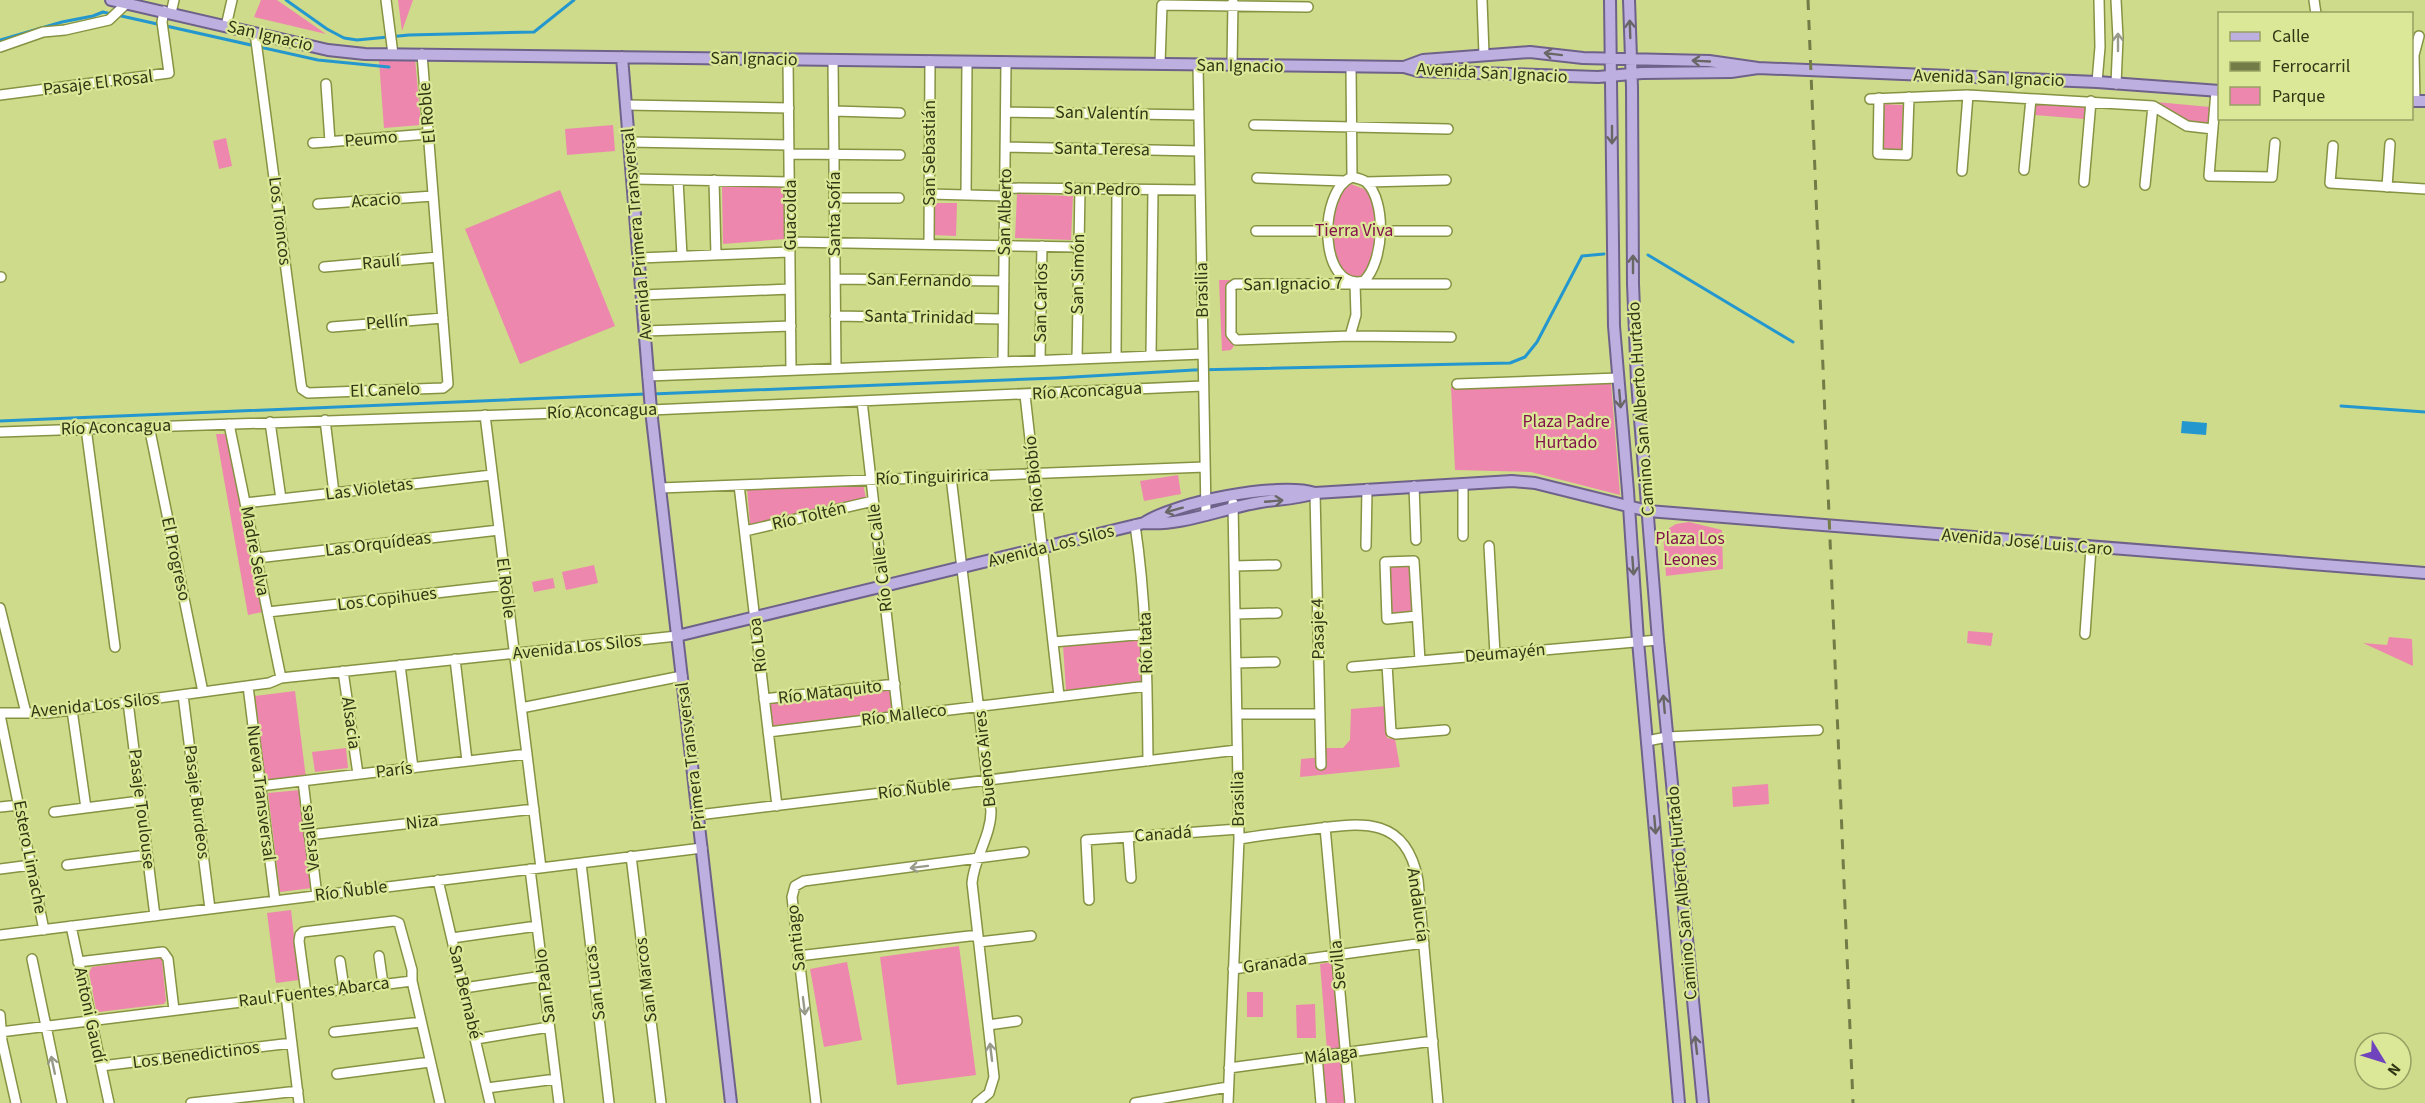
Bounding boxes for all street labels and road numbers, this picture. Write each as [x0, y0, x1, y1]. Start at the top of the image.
street label: San Ignacio [225, 14, 315, 58]
street label: San Ignacio [710, 46, 798, 72]
street label: San Ignacio [1196, 53, 1284, 79]
street label: Avenida San Ignacio [1416, 57, 1568, 89]
street label: Avenida San Ignacio [1913, 63, 2065, 93]
street label: Pasaje El Rosal [42, 64, 154, 102]
street label: El Roble [412, 81, 442, 144]
street label: San Sebastián [917, 100, 942, 206]
street label: San Valentín [1055, 100, 1149, 126]
street label: Peumo [343, 124, 399, 154]
street label: Avenida Primera Transversal [615, 127, 659, 341]
street label: Santa Teresa [1054, 136, 1150, 162]
street label: San Alberto [992, 168, 1018, 256]
street label: Santa Sofía [822, 172, 847, 257]
street label: Los Troncos [262, 175, 298, 267]
street label: San Pedro [1063, 176, 1141, 202]
street label: Guacolda [778, 179, 803, 251]
street label: Acacio [351, 186, 401, 214]
street label: San Simón [1065, 233, 1091, 315]
street label: Raulí [361, 248, 402, 276]
street label: Brasilia [1189, 262, 1215, 318]
street label: San Carlos [1028, 263, 1054, 343]
street label: San Fernando [867, 267, 971, 293]
street label: San Ignacio 7 [1243, 271, 1343, 297]
street label: Camino San Alberto Hurtado [1621, 301, 1661, 517]
street label: Santa Trinidad [864, 304, 974, 330]
street label: Pellín [365, 308, 409, 336]
street label: El Canelo [350, 376, 420, 404]
street label: Río Aconcagua [1031, 376, 1143, 406]
street label: Río Aconcagua [546, 397, 658, 425]
street label: Río Aconcagua [60, 413, 172, 441]
street label: Río Biobío [1018, 434, 1050, 514]
street label: Río Tinguiririca [875, 463, 989, 491]
street label: Las Violetas [324, 471, 414, 507]
street label: Río Toltén [769, 495, 849, 537]
street label: Río Calle-Calle [861, 502, 899, 613]
street label: Madre Selva [234, 504, 276, 598]
street label: El Progreso [155, 515, 197, 603]
street label: Avenida Los Silos [985, 518, 1117, 574]
street label: Avenida José Luis Caro [1941, 522, 2113, 562]
street label: Las Orquídeas [324, 525, 432, 563]
street label: El Roble [490, 556, 522, 620]
street label: Los Copihues [336, 581, 438, 617]
street label: Pasaje 4 [1305, 598, 1331, 660]
street label: Río Itata [1132, 612, 1160, 674]
street label: Río Loa [742, 616, 774, 674]
street label: Avenida Los Silos [511, 628, 643, 666]
street label: Deumayén [1464, 637, 1546, 669]
street label: Río Mataquito [777, 673, 883, 711]
street label: Primera Transversal [670, 681, 712, 831]
street label: Avenida Los Silos [29, 686, 161, 724]
street label: Alsacia [335, 695, 367, 751]
street label: Río Malleco [860, 697, 948, 733]
street label: Buenos Aires [968, 710, 1002, 808]
street label: Nueva Transversal [240, 724, 282, 862]
street label: Pasaje Burdeos [178, 744, 216, 860]
street label: Pasaje Toulouse [122, 748, 162, 870]
street label: París [374, 755, 414, 785]
street label: Brasilia [1225, 771, 1251, 827]
street label: Río Ñuble [876, 772, 952, 806]
street label: Camino San Alberto Hurtado [1660, 785, 1704, 1001]
street label: Estero Limache [7, 798, 53, 916]
street label: Versalles [294, 804, 326, 872]
street label: Niza [404, 808, 440, 836]
street label: Canadá [1134, 820, 1192, 848]
street label: Andalucía [1400, 866, 1436, 944]
street label: Río Ñuble [313, 874, 389, 908]
street label: Santiago [780, 904, 812, 972]
street label: San Marcos [628, 936, 664, 1024]
street label: Sevilla [1323, 939, 1353, 991]
street label: San Bernabé [442, 943, 488, 1041]
street label: San Lucas [578, 944, 612, 1022]
street label: Granada [1242, 946, 1308, 980]
street label: San Pablo [528, 947, 562, 1025]
street label: Antoni Gaudí [68, 965, 112, 1066]
street label: Raul Fuentes Abarca [237, 970, 391, 1014]
street label: Los Benedictinos [131, 1035, 261, 1075]
street label: Málaga [1303, 1039, 1359, 1071]

